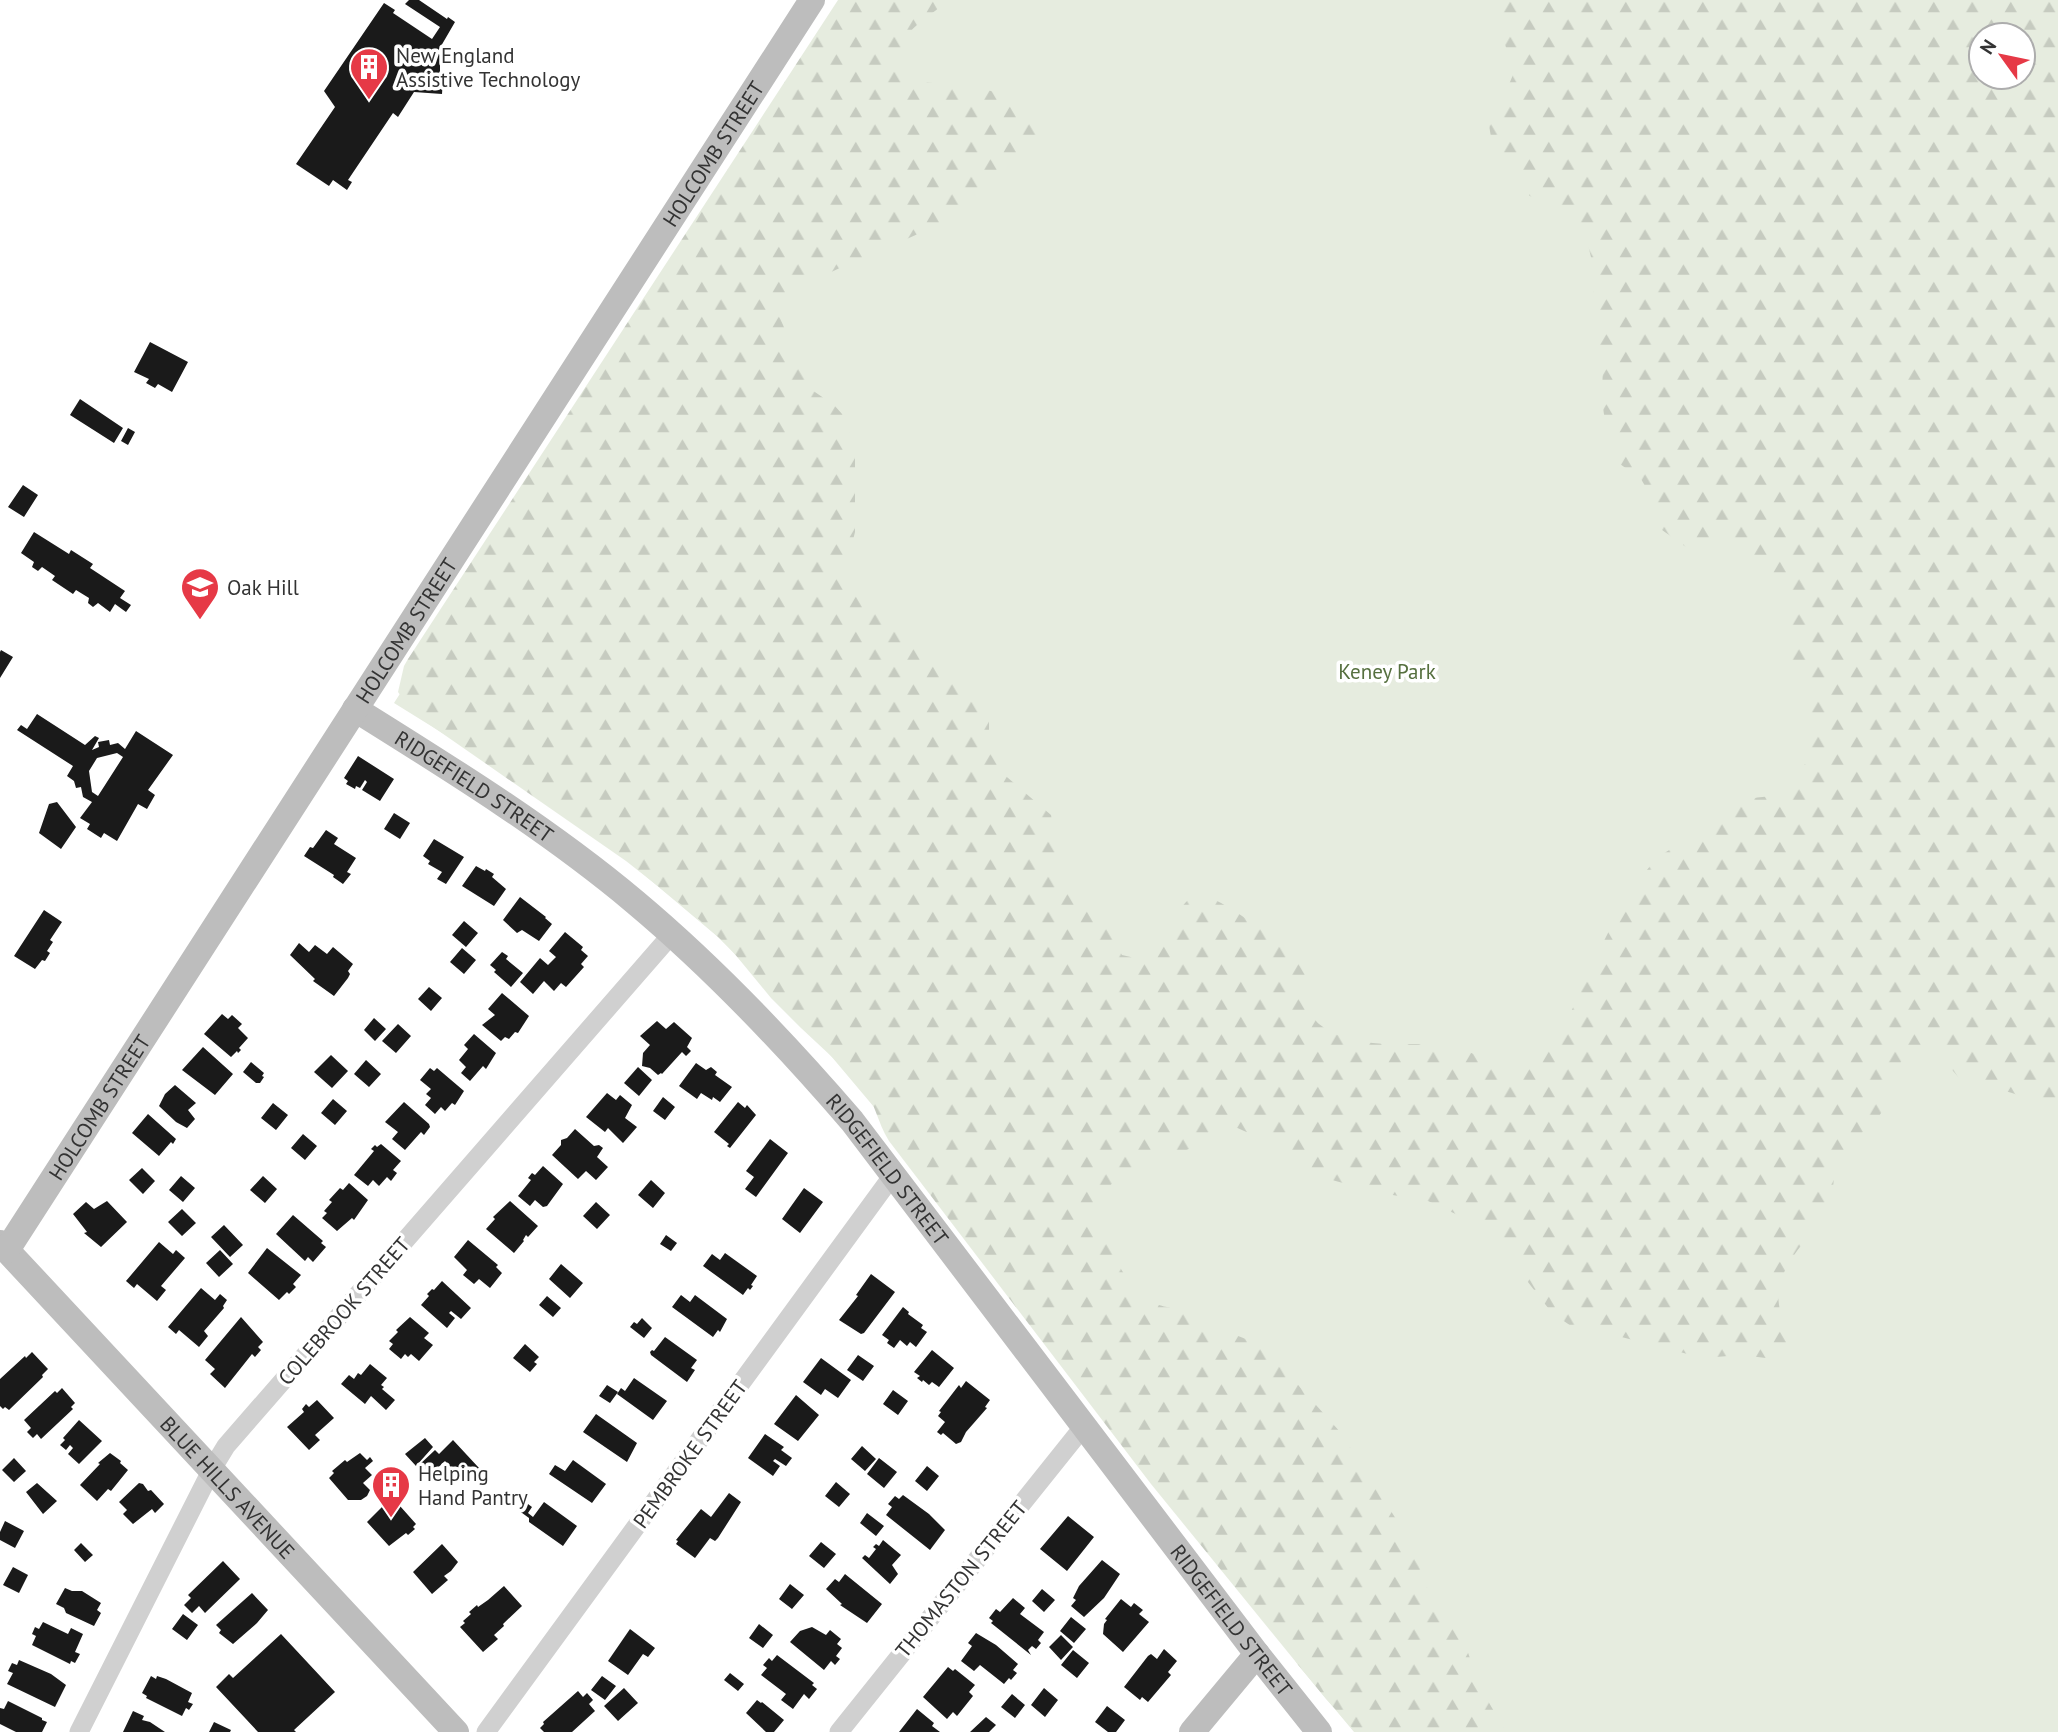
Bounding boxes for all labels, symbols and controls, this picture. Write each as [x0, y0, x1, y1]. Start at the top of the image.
north arrow [1967, 21, 2037, 91]
text: N [1974, 35, 2001, 59]
place label: New England Assistive Technology [396, 42, 580, 93]
building icon: New England Assistive Technology [348, 46, 390, 101]
street label: HOLCOMB STREET [656, 76, 770, 232]
street label: HOLCOMB STREET [349, 552, 463, 708]
school or university icon: Oak Hill [179, 566, 221, 621]
place label: Oak Hill [227, 574, 299, 601]
park label: Keney Park [1338, 658, 1436, 685]
street label: RIDGEFIELD STREET [390, 724, 559, 848]
street label: HOLCOMB STREET [42, 1029, 156, 1185]
street label: RIDGEFIELD STREET [821, 1088, 955, 1251]
street label: COLEBROOK STREET [272, 1231, 416, 1391]
street label: PEMBROKE STREET [627, 1374, 753, 1534]
street label: BLUE HILLS AVENUE [155, 1410, 301, 1564]
place label: Helping Hand Pantry [418, 1460, 528, 1511]
building icon: Helping Hand Pantry [370, 1464, 412, 1519]
street label: THOMASTON STREET [889, 1495, 1033, 1663]
street label: RIDGEFIELD STREET [1165, 1539, 1299, 1702]

